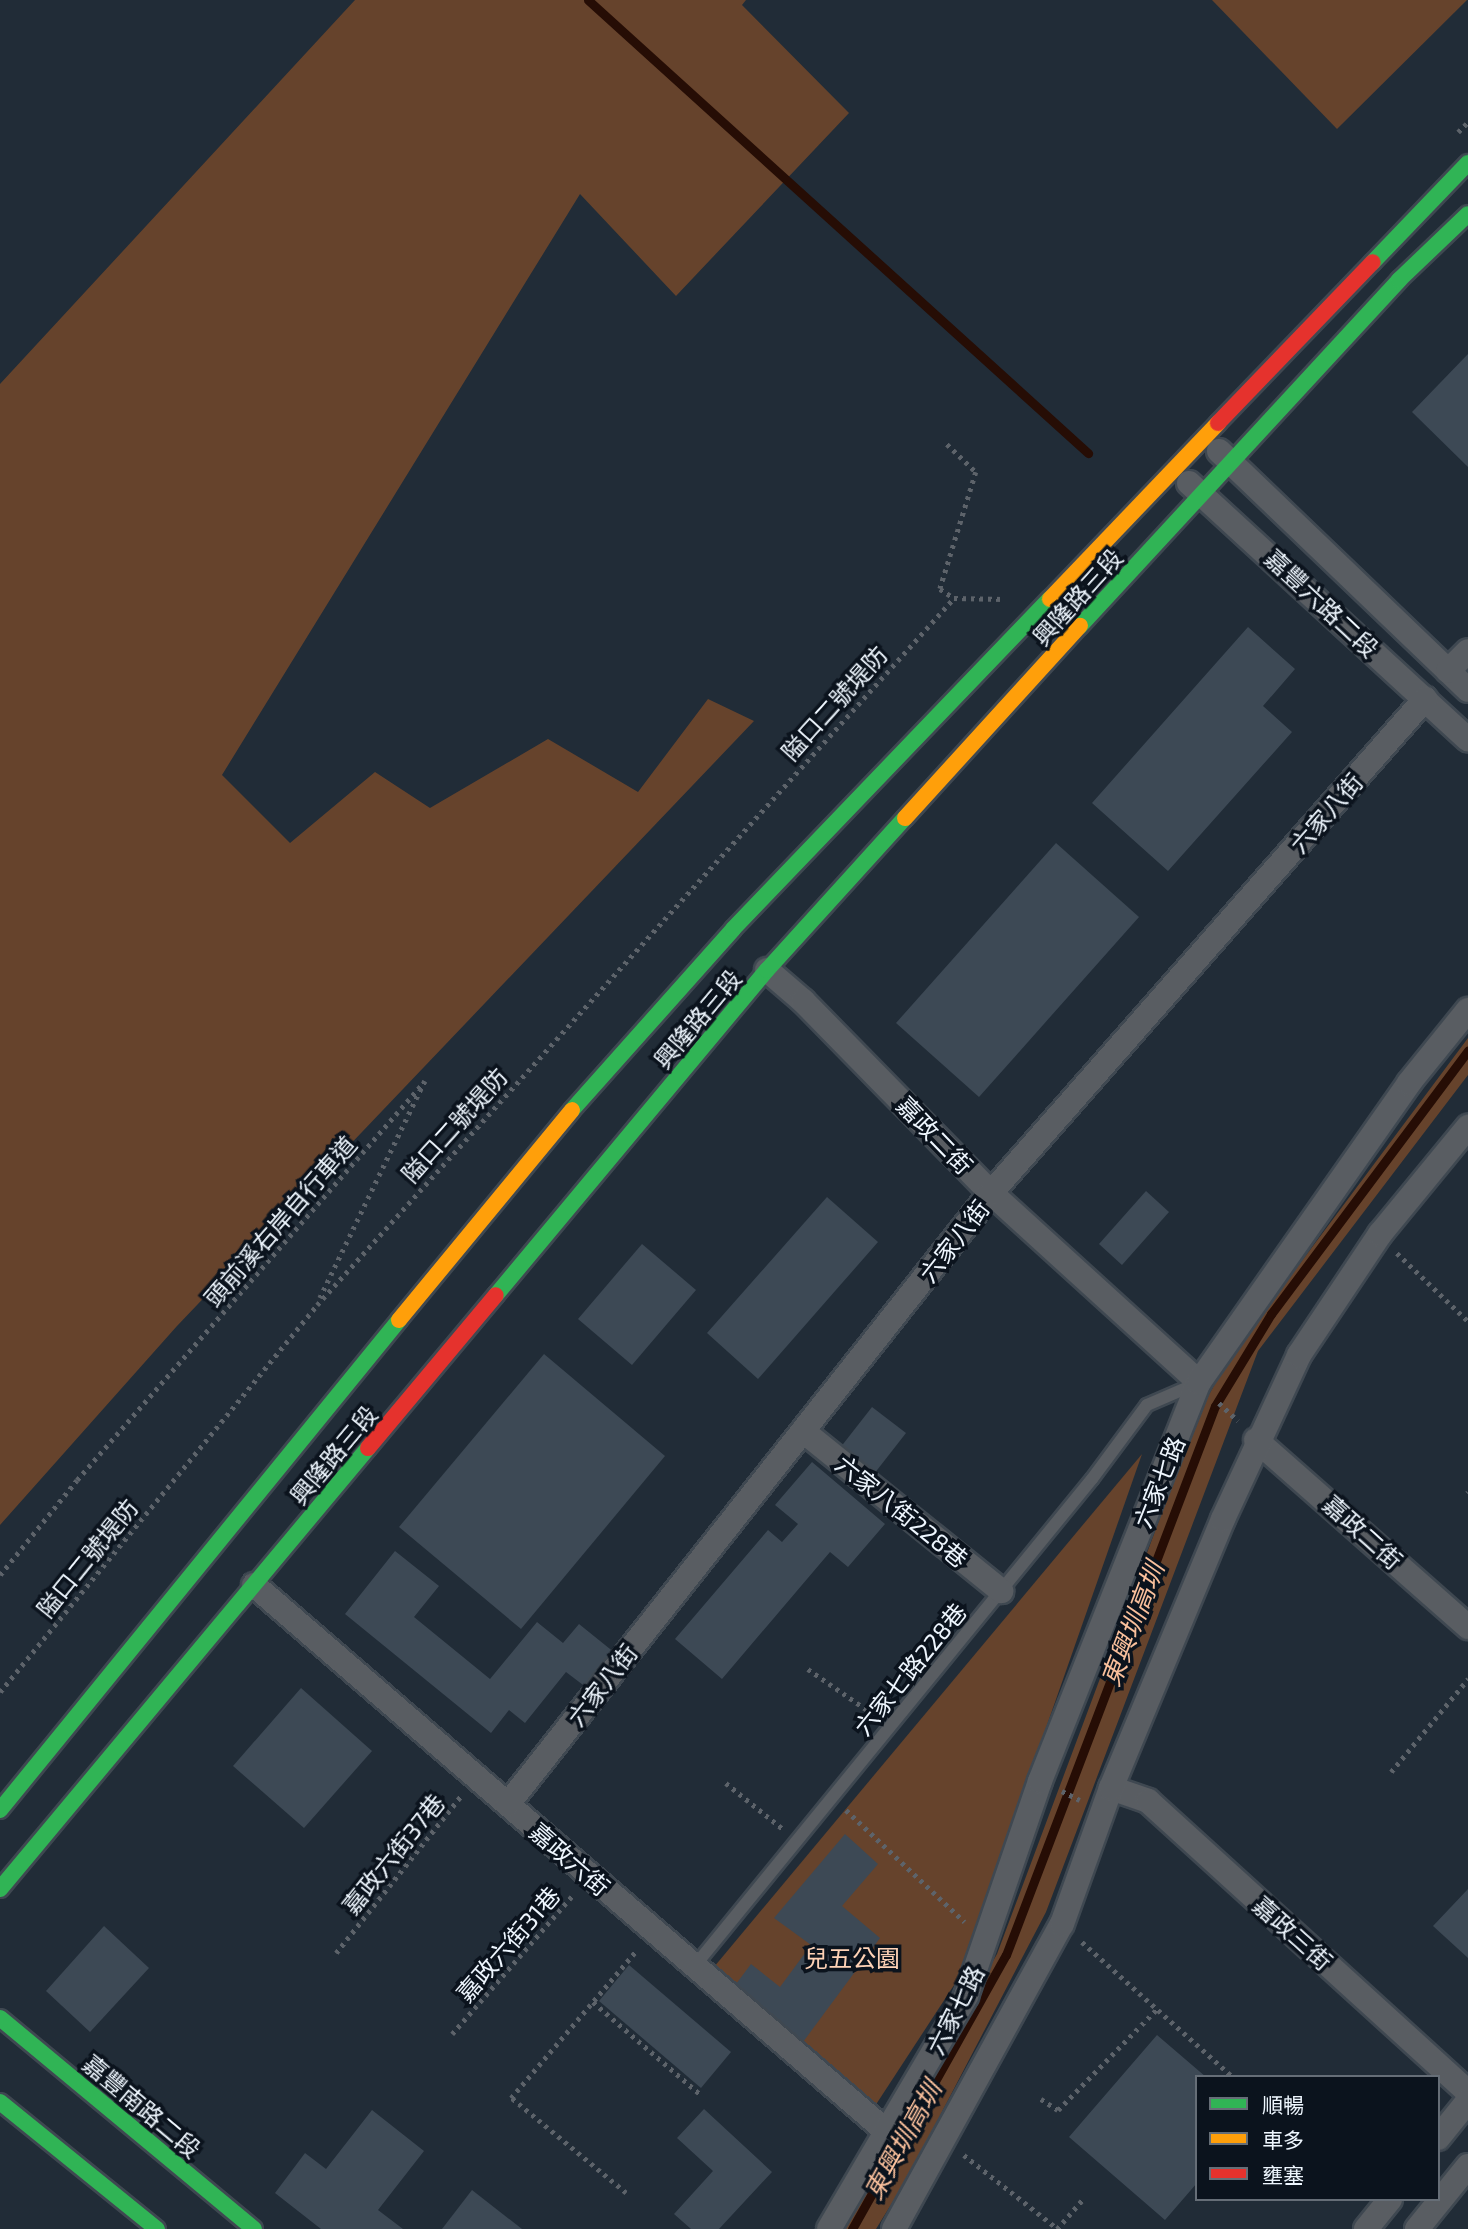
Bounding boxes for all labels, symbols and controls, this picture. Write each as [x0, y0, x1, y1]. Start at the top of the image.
street label: 興隆路三段 [1026, 543, 1128, 651]
street label: 嘉豐六路二段 [1260, 543, 1384, 663]
street label: 隘口二號堤防 [775, 640, 893, 766]
street label: 六家八街 [1284, 767, 1368, 859]
street label: 興隆路三段 [647, 964, 747, 1074]
street label: 隘口二號堤防 [395, 1062, 513, 1188]
street label: 嘉政二街 [891, 1090, 979, 1180]
street label: 頭前溪右岸自行車道 [198, 1130, 362, 1312]
street label: 六家八街 [913, 1194, 995, 1288]
street label: 興隆路三段 [283, 1400, 383, 1510]
street label: 六家七路 [1128, 1432, 1190, 1532]
street label: 六家八街228巷 [830, 1449, 974, 1573]
street label: 嘉政二街 [1318, 1489, 1408, 1575]
street label: 隘口二號堤防 [30, 1493, 144, 1623]
water label: 東興圳高圳 [1094, 1558, 1170, 1690]
street label: 六家七路228巷 [848, 1597, 972, 1741]
street label: 六家八街 [561, 1638, 643, 1732]
street label: 嘉政六街37巷 [336, 1788, 450, 1920]
street label: 嘉政六街 [524, 1817, 616, 1901]
street label: 嘉政六街31巷 [450, 1881, 566, 2007]
street label: 嘉政三街 [1248, 1890, 1338, 1976]
park label: 兒五公園 [804, 1944, 900, 1972]
street label: 六家七路 [920, 1961, 990, 2059]
street label: 嘉豐南路二段 [78, 2049, 206, 2163]
legend [1195, 2075, 1440, 2201]
water label: 東興圳高圳 [857, 2076, 947, 2204]
text: 順暢 [1262, 2092, 1304, 2117]
text: 車多 [1262, 2127, 1304, 2152]
text: 壅塞 [1262, 2162, 1304, 2187]

